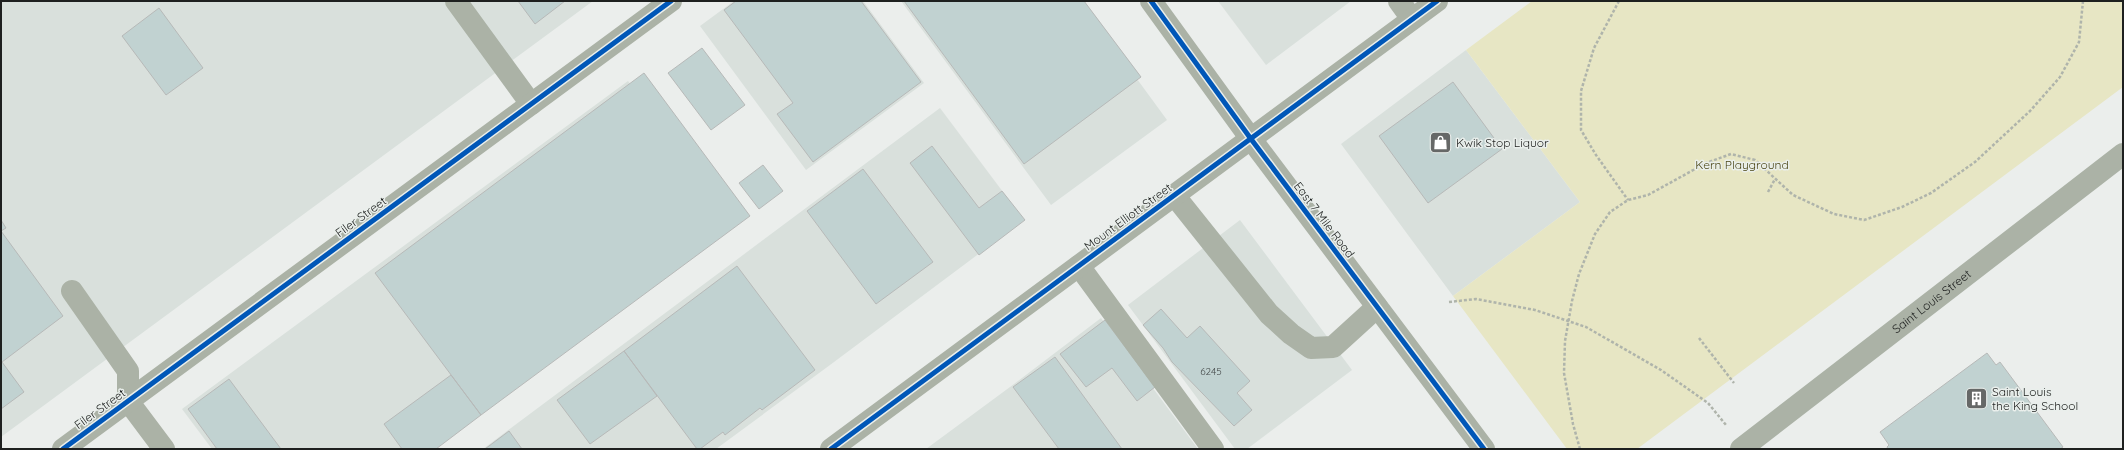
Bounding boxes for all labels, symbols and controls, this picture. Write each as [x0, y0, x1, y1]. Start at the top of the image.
shop icon: Kwik Stop Liquor [1427, 130, 1453, 156]
place label: Kwik Stop Liquor [1456, 135, 1549, 150]
park label: Kern Playground [1695, 157, 1789, 172]
street label: East 7 Mile Road [1291, 179, 1358, 261]
street label: Mount Elliott Street [1081, 180, 1174, 253]
street label: Filer Street [332, 193, 389, 240]
street label: Saint Louis Street [1889, 266, 1974, 336]
house number: 6245 [1200, 365, 1222, 378]
place label: Saint Louis the King School [1992, 384, 2078, 413]
street label: Filer Street [71, 385, 128, 432]
building icon: Saint Louis the King School [1963, 386, 1989, 412]

